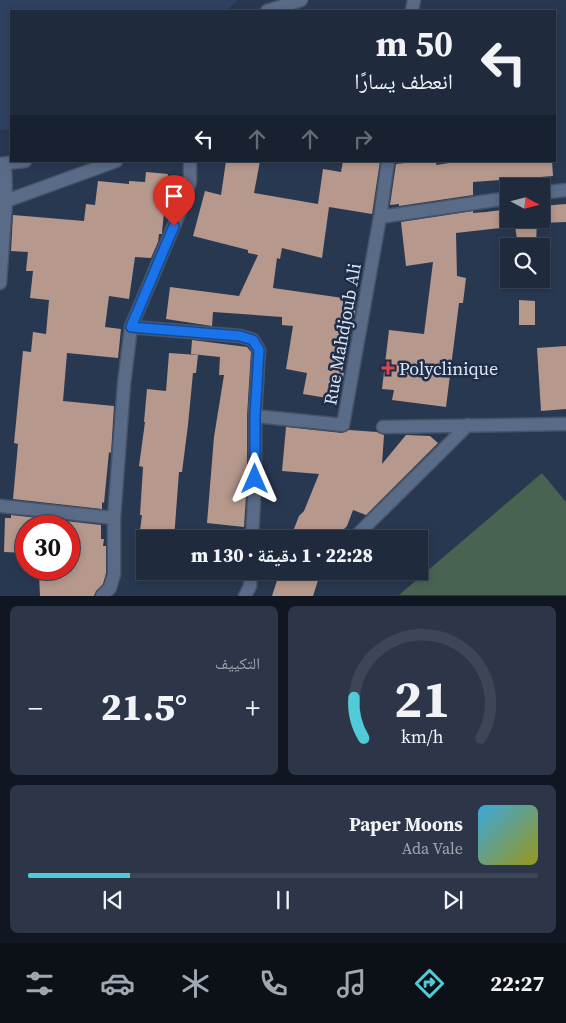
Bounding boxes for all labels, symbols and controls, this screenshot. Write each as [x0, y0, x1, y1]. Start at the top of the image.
text: 50 m [376, 20, 453, 68]
icon: left [471, 30, 536, 95]
text: انعطف يسارًا [354, 66, 453, 96]
icon: left [190, 125, 218, 153]
icon: ahead [243, 125, 271, 153]
icon: ahead [296, 125, 324, 153]
icon: right [349, 125, 377, 153]
pin [153, 175, 195, 226]
north arrow [500, 178, 550, 228]
map controls [500, 178, 550, 288]
icon: arrive [160, 182, 188, 210]
button: search [500, 238, 550, 288]
street label: Rue Mahdjoub Ali [317, 261, 367, 407]
place label: Polyclinique [399, 356, 498, 381]
marker: Polyclinique [381, 361, 395, 375]
position arrow [228, 452, 280, 504]
speed limit sign: 30 [15, 515, 80, 580]
text: 22:28 · 1 دقيقة · 130 m [191, 542, 373, 568]
text: التكييف [215, 652, 260, 674]
text: 21 [394, 663, 450, 734]
text: 21.5° [101, 681, 187, 733]
text: − [28, 689, 43, 727]
text: + [245, 689, 260, 727]
text: km/h [401, 724, 444, 749]
text: Paper Moons [349, 811, 463, 837]
text: Ada Vale [402, 837, 463, 859]
icon: previous [99, 886, 127, 914]
icon: pause [269, 886, 297, 914]
icon: next [439, 886, 467, 914]
icon: filters [22, 966, 57, 1001]
icon: car [100, 966, 135, 1001]
icon: climate [178, 966, 213, 1001]
icon: phone [256, 966, 291, 1001]
icon: music [334, 966, 369, 1001]
icon: directions [412, 966, 447, 1001]
text: 22:27 [490, 968, 544, 998]

